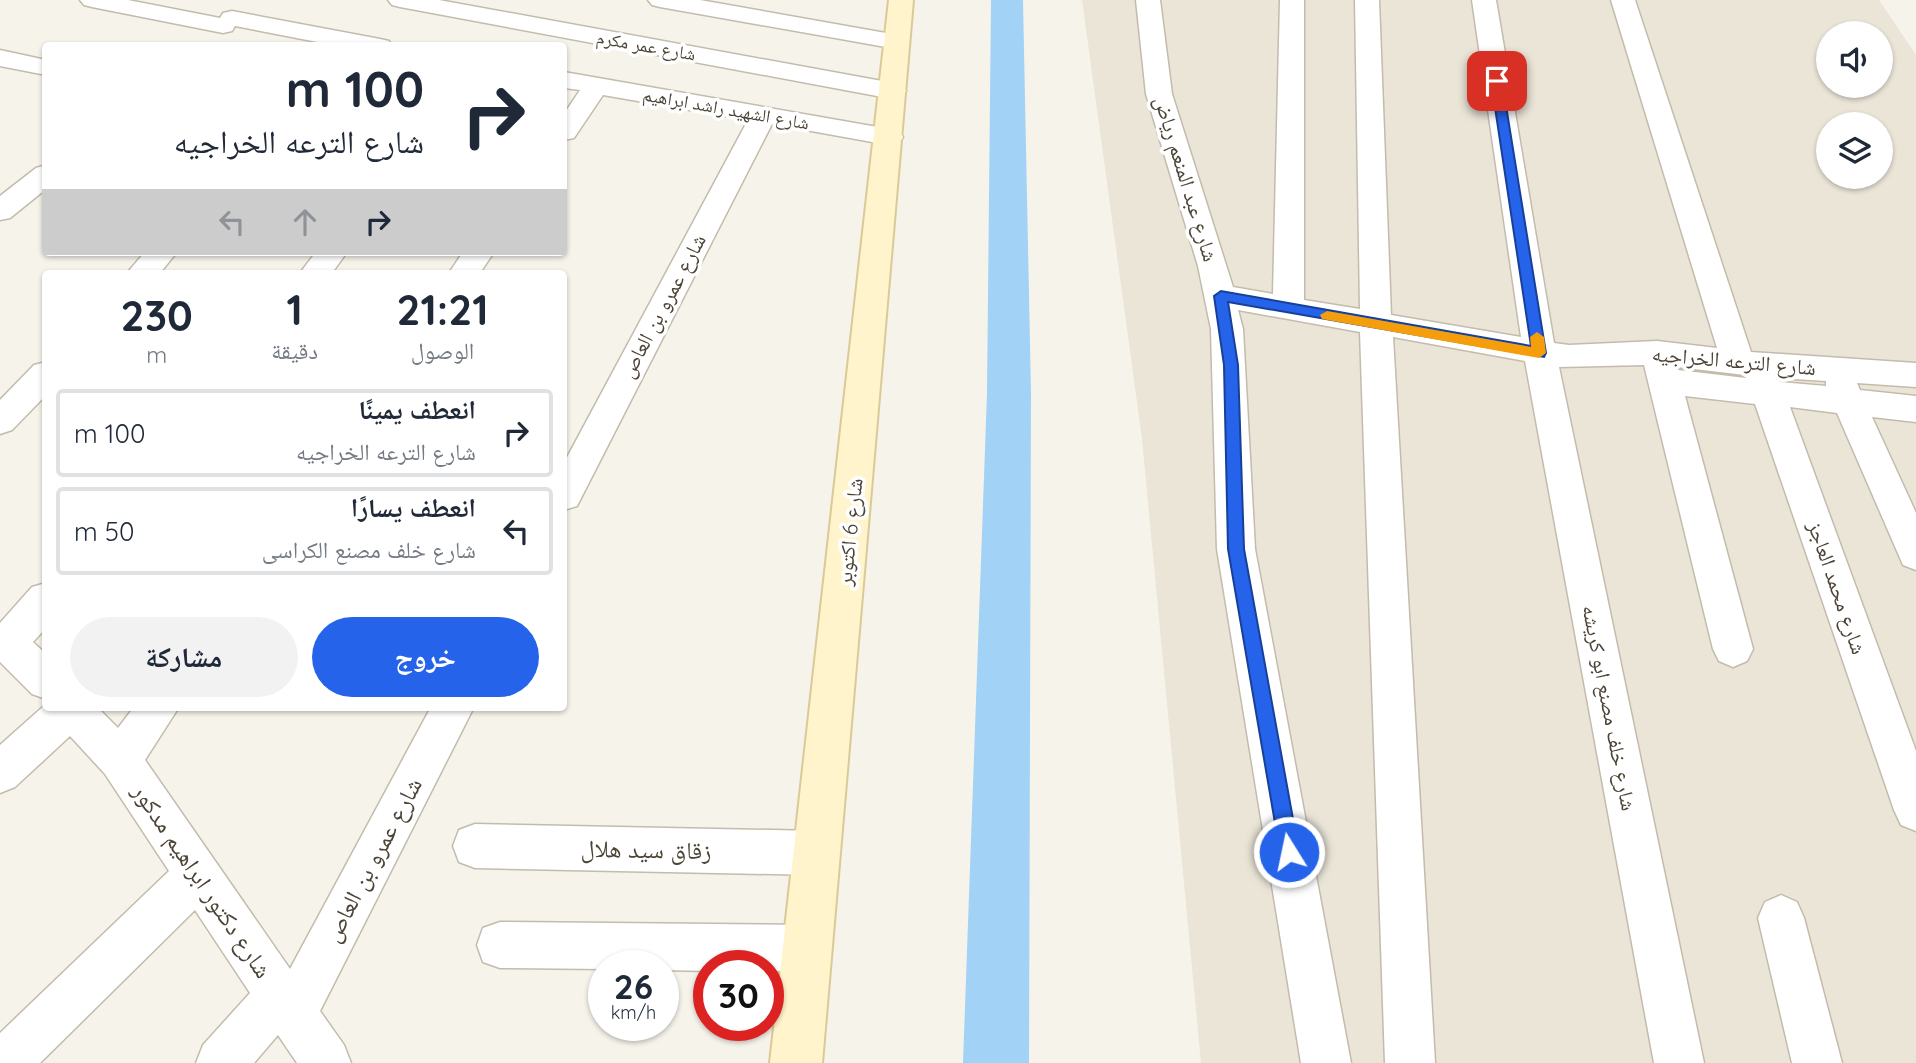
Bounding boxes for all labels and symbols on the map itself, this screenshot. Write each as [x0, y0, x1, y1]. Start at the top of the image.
street label: شارع عمر مكرم [594, 25, 698, 67]
pin [1467, 51, 1527, 111]
street label: شارع الشهيد راشد ابراهيم [641, 83, 811, 135]
street label: شارع عبد المنعم رياض [1148, 93, 1224, 265]
street label: شارع عمرو بن العاص [613, 229, 712, 382]
street label: شارع الترعه الخراجيه [1651, 340, 1817, 381]
street label: شارع 6 اكتوبر [830, 477, 869, 588]
street label: شارع محمد العاجز [1802, 517, 1873, 658]
street label: شارع خلف مصنع ابو كريشه [1576, 603, 1643, 813]
street label: شارع عمرو بن العاص [316, 772, 429, 947]
street label: شارع دكتور ابراهيم مدكور [124, 777, 279, 985]
position arrow [1252, 815, 1326, 889]
street label: زقاق سيد هلال [580, 833, 712, 865]
speed limit sign: 30 [693, 950, 784, 1041]

